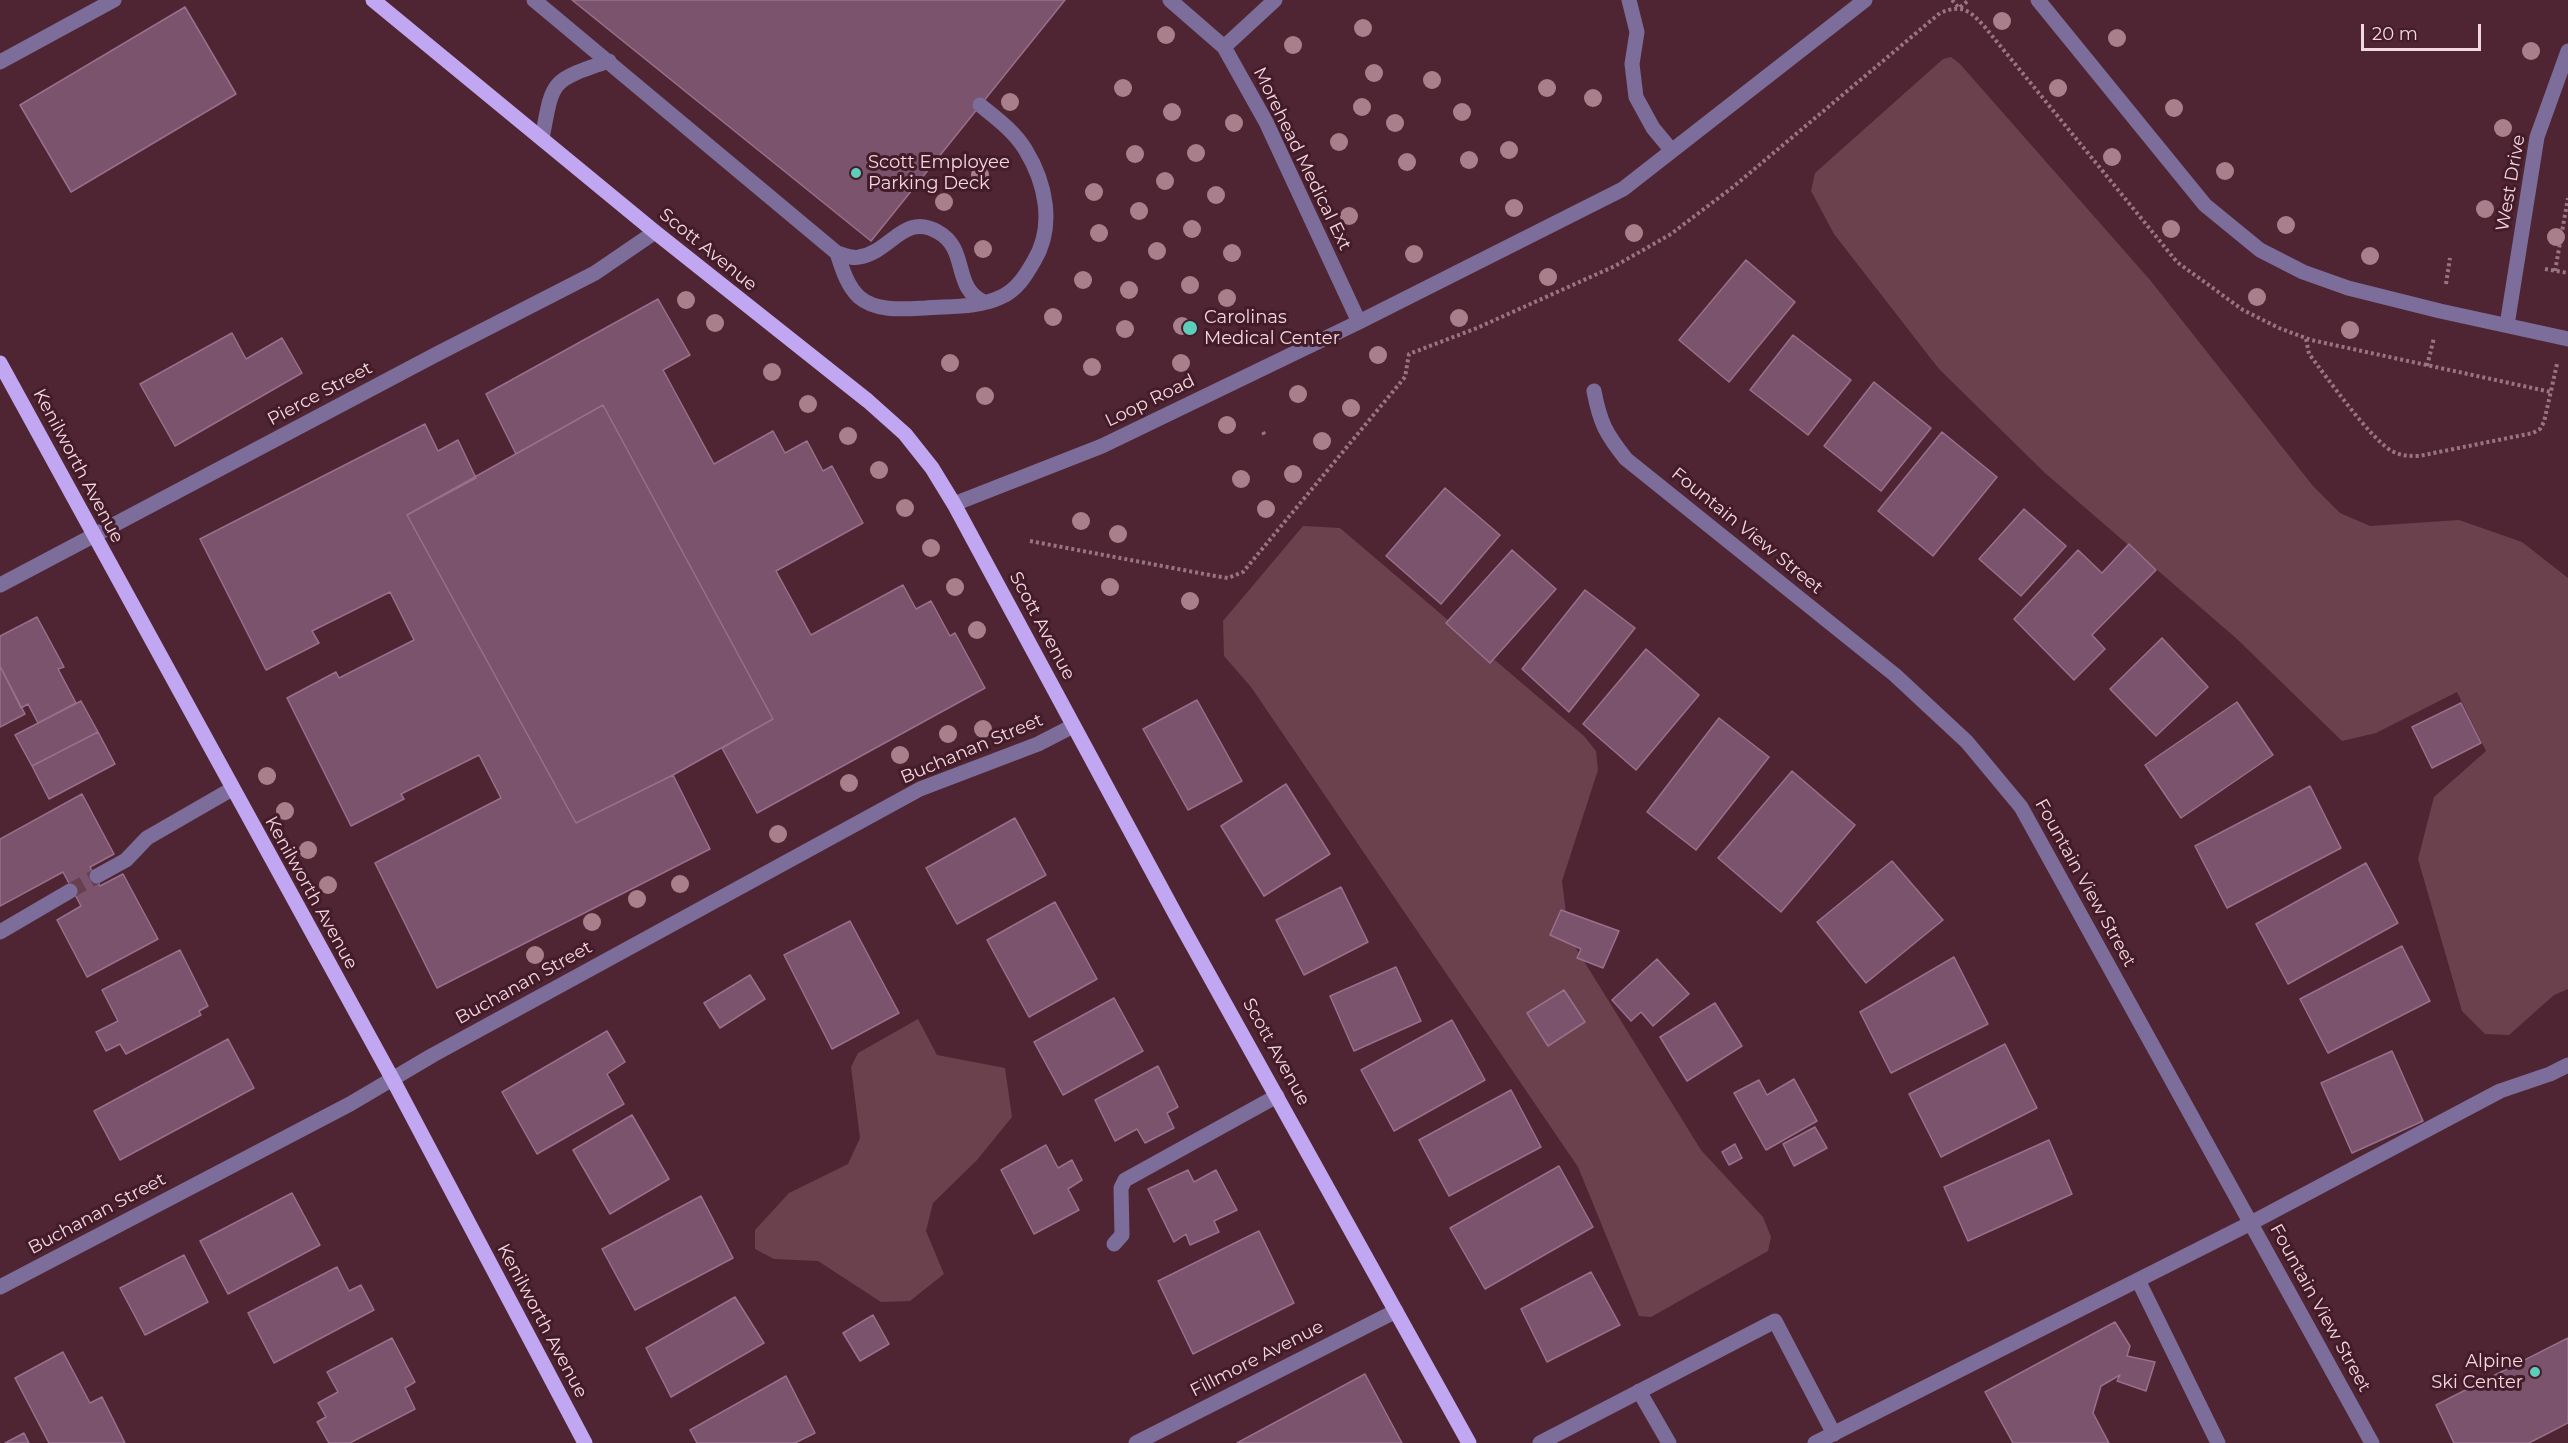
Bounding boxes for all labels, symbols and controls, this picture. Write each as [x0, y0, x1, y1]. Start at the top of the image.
scale bar [2364, 12, 2484, 50]
text: 20 m [2372, 23, 2418, 45]
street label: Morehead Medical Ext [1248, 64, 1356, 254]
street label: West Drive [2492, 133, 2530, 233]
place label: Scott Employee Parking Deck [868, 152, 1010, 195]
marker: Scott Employee Parking Deck [849, 166, 863, 180]
street label: Scott Avenue [655, 204, 761, 296]
place label: Carolinas Medical Center [1204, 307, 1340, 350]
marker: Carolinas Medical Center [1181, 319, 1199, 337]
street label: Pierce Street [264, 357, 376, 431]
street label: Loop Road [1102, 370, 1198, 432]
street label: Kenilworth Avenue [28, 385, 128, 547]
street label: Fountain View Street [1667, 463, 1827, 599]
street label: Scott Avenue [1004, 568, 1080, 684]
street label: Buchanan Street [898, 709, 1046, 789]
street label: Fountain View Street [2030, 795, 2140, 971]
street label: Kenilworth Avenue [260, 813, 362, 973]
street label: Buchanan Street [452, 937, 596, 1029]
street label: Scott Avenue [1238, 995, 1314, 1109]
street label: Buchanan Street [25, 1169, 169, 1259]
street label: Fountain View Street [2265, 1220, 2375, 1396]
street label: Kenilworth Avenue [492, 1240, 592, 1402]
street label: Fillmore Avenue [1187, 1316, 1327, 1402]
place label: Alpine Ski Center [2431, 1351, 2523, 1394]
marker: Alpine Ski Center [2528, 1365, 2542, 1379]

